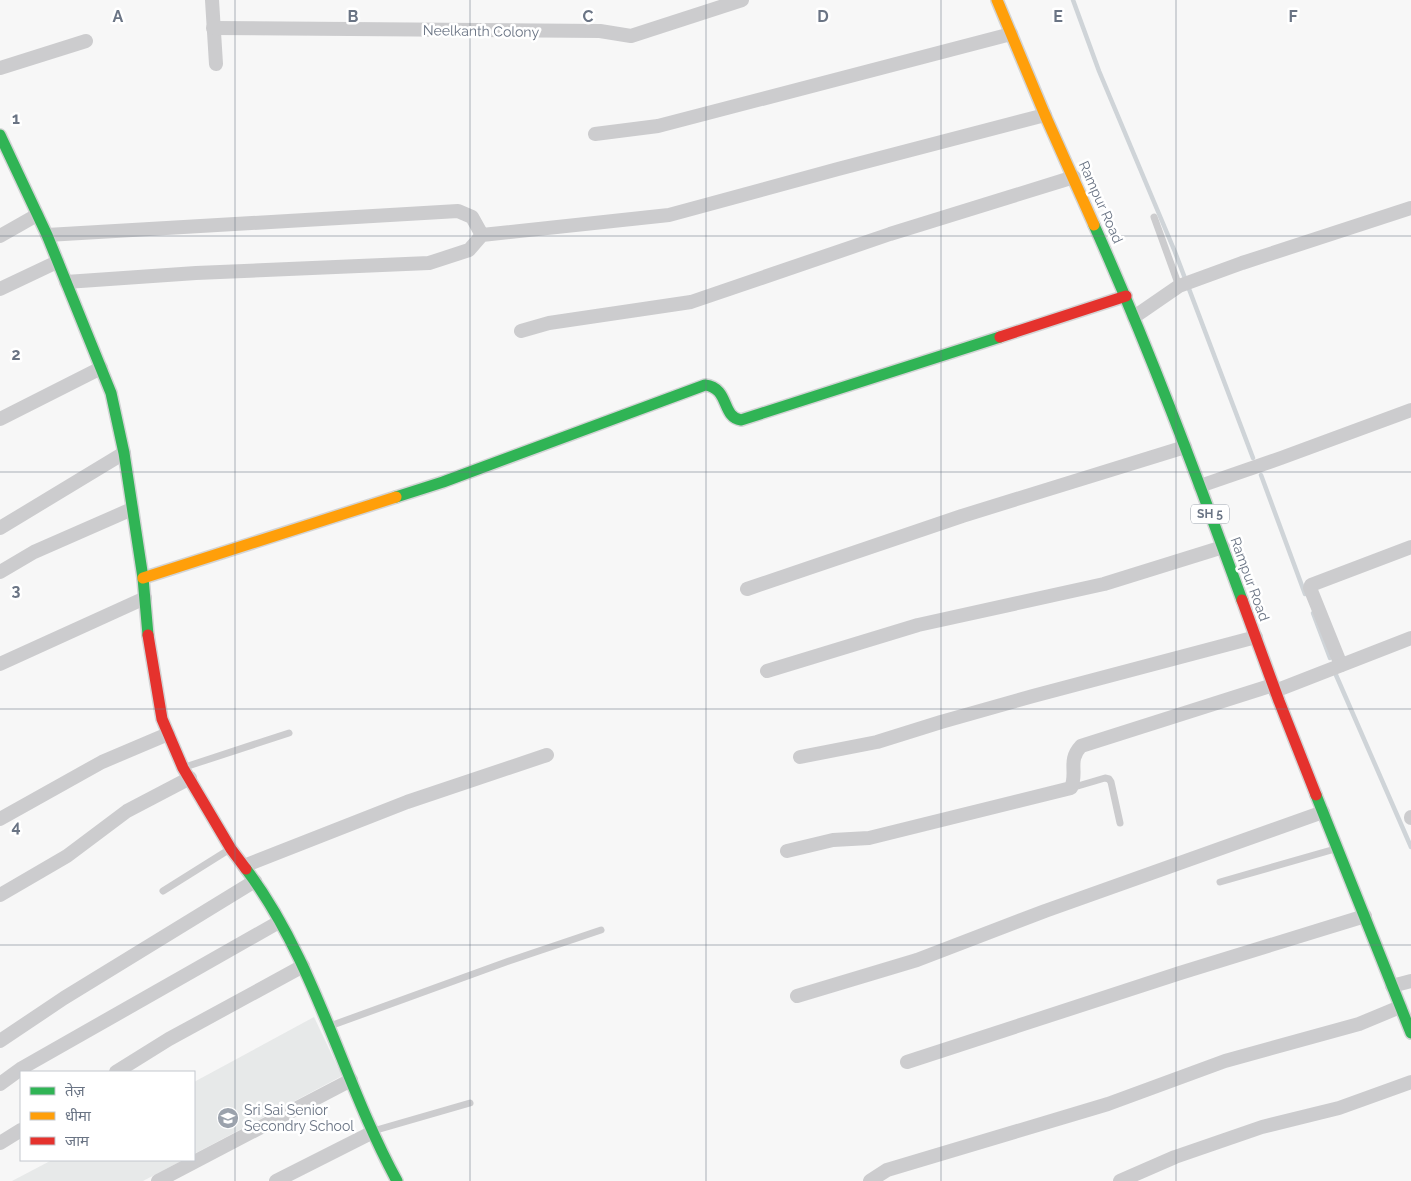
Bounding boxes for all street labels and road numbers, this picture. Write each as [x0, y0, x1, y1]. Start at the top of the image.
street label: Neelkanth Colony [423, 22, 540, 40]
street label: Rampur Road [1076, 158, 1126, 246]
road number: SH 5 [1191, 504, 1229, 524]
street label: Rampur Road [1227, 535, 1273, 623]

